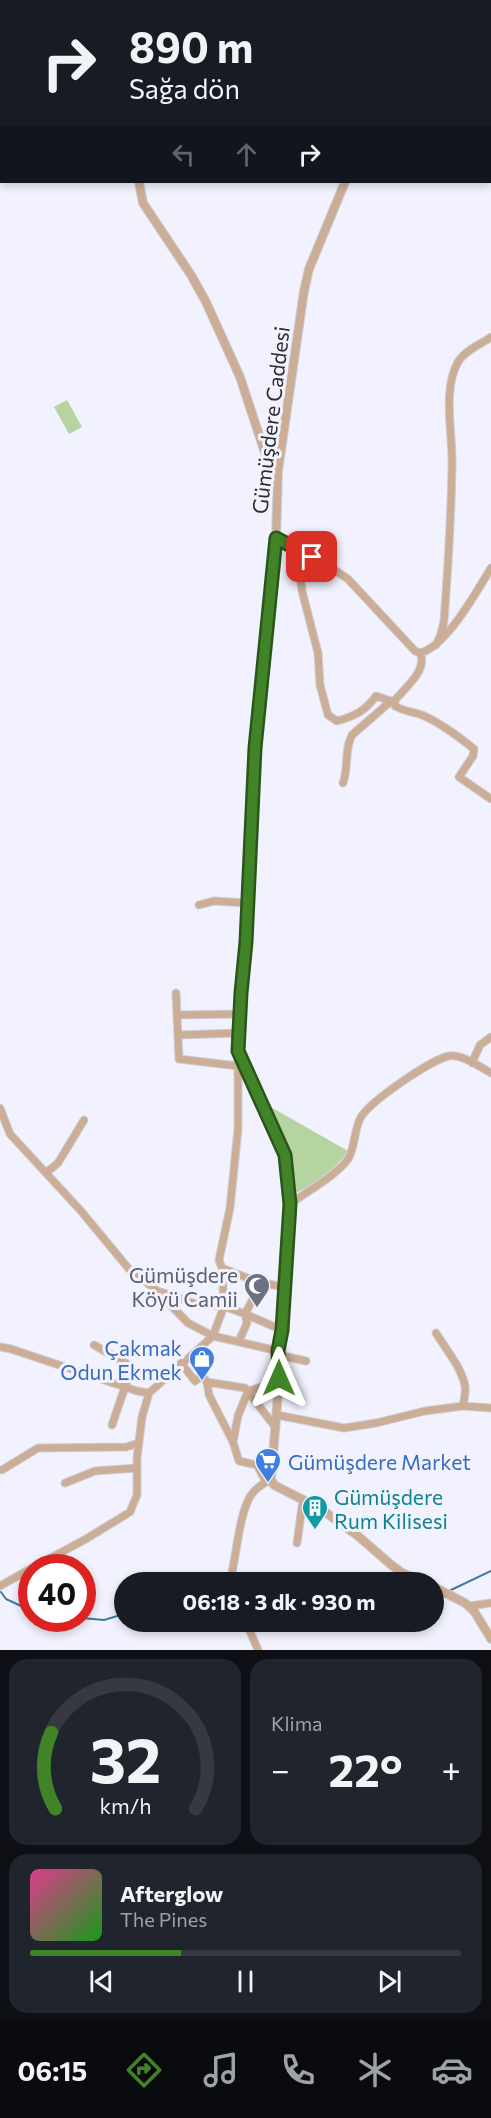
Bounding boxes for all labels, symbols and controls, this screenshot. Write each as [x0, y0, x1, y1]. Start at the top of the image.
text: 890 m [129, 20, 253, 72]
icon: right [30, 24, 108, 102]
text: Sağa dön [129, 72, 240, 105]
icon: left [167, 138, 200, 171]
icon: ahead [230, 138, 263, 171]
icon: right [293, 138, 326, 171]
street label: Gümüşdere Caddesi [246, 325, 294, 515]
pin [286, 531, 337, 582]
icon: arrive [295, 540, 328, 573]
place label: Gümüşdere Köyü Camii [129, 1262, 238, 1311]
mosque icon: Gümüşdere Köyü Camii [242, 1271, 272, 1309]
place label: Çakmak Odun Ekmek [60, 1335, 182, 1384]
shop icon: Çakmak Odun Ekmek [187, 1344, 217, 1382]
position arrow [247, 1346, 311, 1410]
supermarket icon: Gümüşdere Market [253, 1446, 283, 1484]
place label: Gümüşdere Market [288, 1449, 471, 1474]
place label: Gümüşdere Rum Kilisesi [334, 1484, 448, 1533]
building icon: Gümüşdere Rum Kilisesi [300, 1493, 330, 1531]
speed limit sign: 40 [18, 1554, 96, 1632]
text: 06:18 · 3 dk · 930 m [183, 1588, 375, 1615]
text: Klima [271, 1711, 323, 1735]
text: 32 [89, 1720, 161, 1796]
text: 22° [329, 1741, 403, 1796]
text: − [271, 1748, 290, 1789]
text: + [442, 1748, 461, 1789]
text: km/h [99, 1792, 151, 1818]
text: Afterglow [120, 1880, 223, 1907]
text: The Pines [120, 1907, 207, 1931]
icon: previous [85, 1965, 118, 1998]
icon: pause [229, 1965, 262, 1998]
icon: next [373, 1965, 406, 1998]
icon: directions [123, 2049, 165, 2091]
icon: music [200, 2049, 242, 2091]
icon: phone [277, 2049, 319, 2091]
icon: climate [354, 2049, 396, 2091]
icon: car [431, 2049, 473, 2091]
text: 06:15 [18, 2054, 87, 2087]

